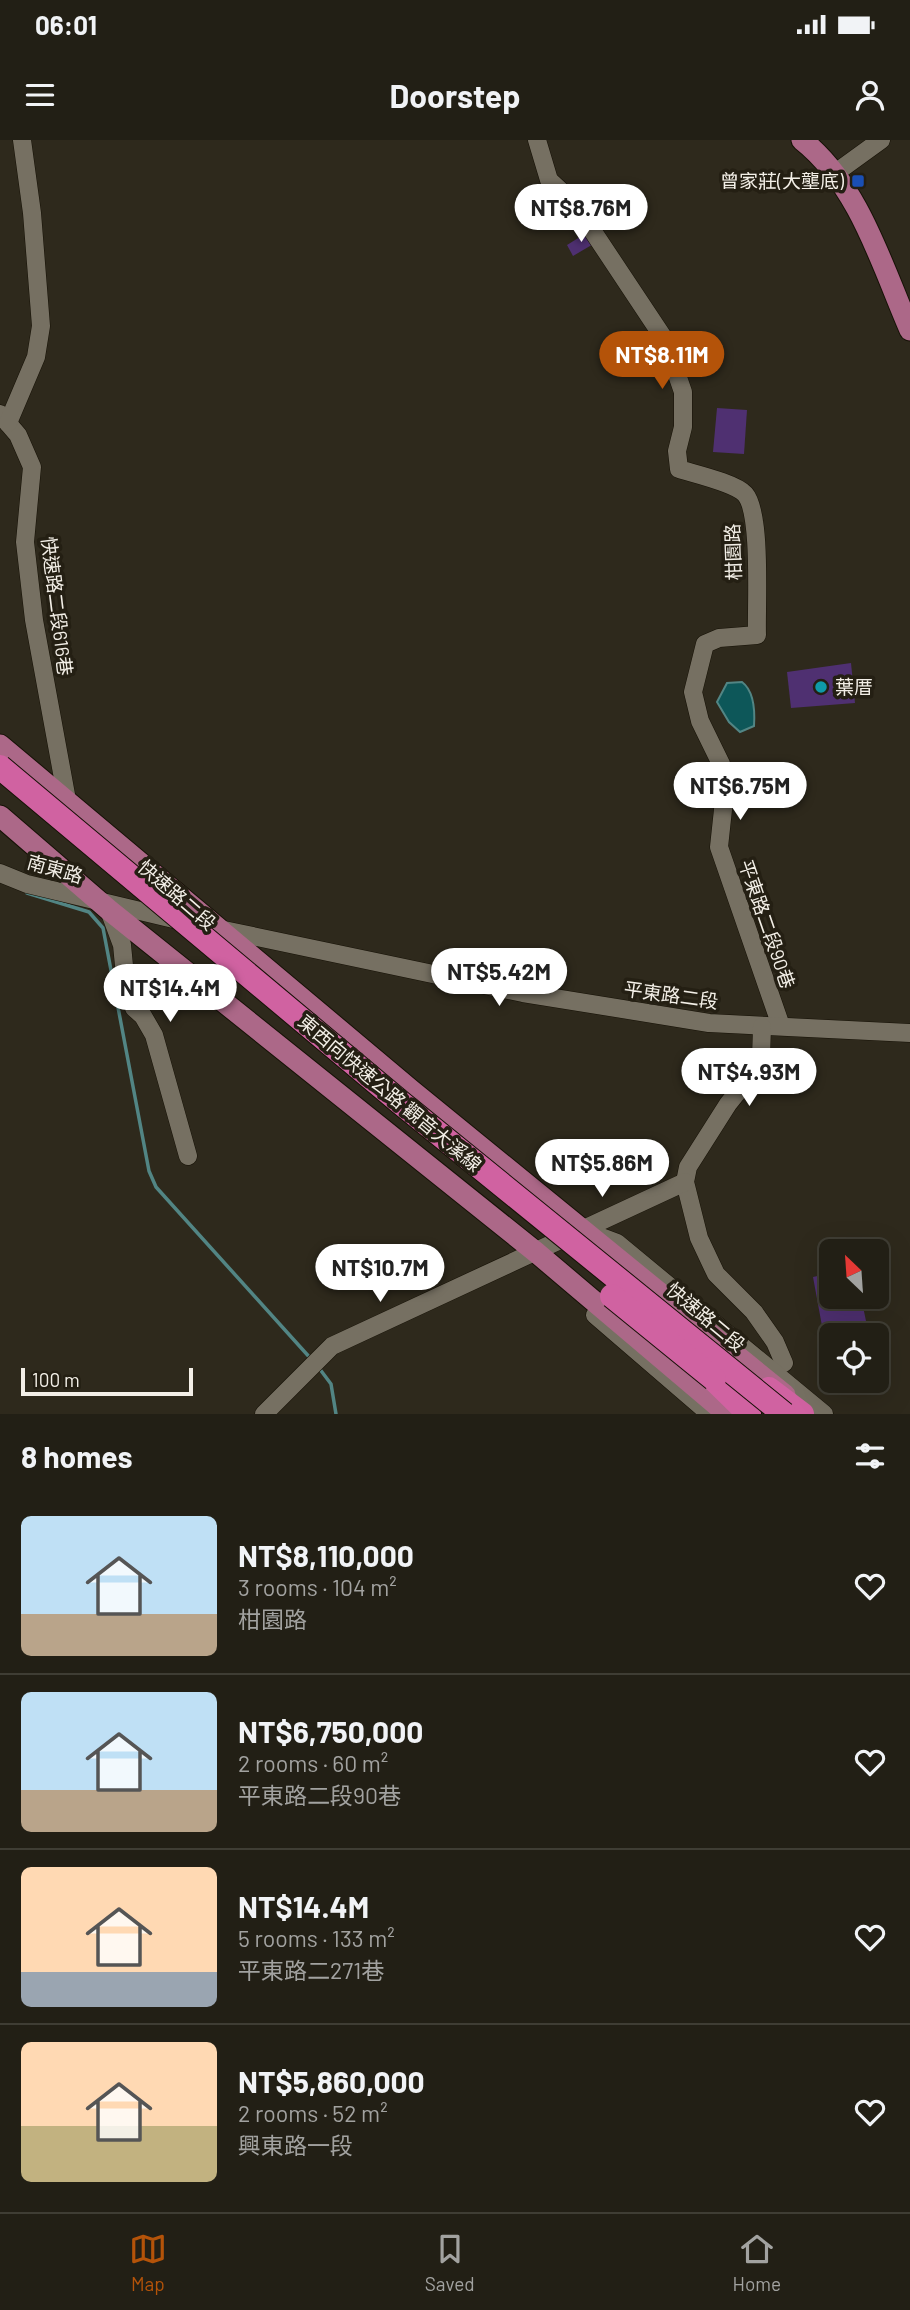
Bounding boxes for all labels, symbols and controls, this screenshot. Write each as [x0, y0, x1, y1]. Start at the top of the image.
text: 06:01 [35, 9, 97, 40]
icon: menu [21, 76, 59, 114]
text: Doorstep [389, 76, 521, 114]
icon: person [851, 76, 889, 114]
place label: 曾家莊(大壟底) [720, 169, 845, 192]
marker: 曾家莊(大壟底) [850, 173, 866, 189]
pin: NT$8.76M [509, 184, 653, 244]
text: NT$8.76M [531, 193, 631, 221]
pin: NT$8.11M [590, 331, 734, 391]
text: NT$8.11M [615, 340, 709, 368]
street label: 柑園路 [720, 523, 745, 581]
street label: 快速路二段616巷 [38, 535, 77, 677]
place label: 葉厝 [835, 675, 873, 698]
marker: 葉厝 [813, 679, 829, 695]
pin: NT$6.75M [668, 762, 812, 822]
text: NT$6.75M [690, 771, 790, 799]
street label: 南東路 [25, 850, 86, 887]
street label: 快速路二段 [134, 855, 221, 934]
street label: 平東路二段90巷 [735, 856, 800, 991]
pin: NT$5.42M [427, 948, 571, 1008]
text: NT$5.42M [447, 957, 551, 985]
pin: NT$14.4M [98, 964, 242, 1024]
text: NT$14.4M [120, 973, 220, 1001]
street label: 平東路二段 [622, 977, 720, 1013]
street label: 東西向快速公路 觀音大溪線 [294, 1009, 487, 1176]
pin: NT$4.93M [677, 1048, 821, 1108]
text: NT$4.93M [697, 1057, 801, 1085]
pin: NT$5.86M [530, 1140, 674, 1199]
text: NT$5.86M [551, 1148, 653, 1176]
north arrow [819, 1239, 889, 1309]
map controls [819, 1239, 889, 1393]
pin: NT$10.7M [308, 1244, 452, 1304]
text: NT$10.7M [331, 1253, 429, 1281]
street label: 快速路二段 [663, 1277, 750, 1356]
button: locate [819, 1323, 889, 1393]
scale bar [21, 1365, 192, 1397]
text: 100 m [32, 1368, 80, 1391]
icon: filters [851, 1437, 889, 1475]
text: 8 homes [21, 1438, 132, 1474]
text: NT$8,110,000 [238, 1537, 414, 1573]
icon: home [77, 1544, 161, 1628]
icon: heart [851, 1567, 889, 1605]
text: 3 rooms · 104 m² [238, 1573, 397, 1601]
text: 柑園路 [238, 1605, 307, 1633]
text: NT$6,750,000 [238, 1713, 423, 1749]
icon: home [77, 1720, 161, 1804]
icon: heart [851, 1743, 889, 1781]
text: 2 rooms · 60 m² [238, 1749, 388, 1777]
text: 平東路二段90巷 [238, 1781, 401, 1809]
text: NT$14.4M [238, 1888, 369, 1924]
icon: home [77, 1895, 161, 1979]
icon: heart [851, 1918, 889, 1956]
text: 5 rooms · 133 m² [238, 1924, 395, 1952]
text: 平東路二271巷 [238, 1956, 384, 1984]
text: NT$5,860,000 [238, 2063, 425, 2099]
icon: home [77, 2070, 161, 2154]
icon: heart [851, 2093, 889, 2131]
text: 2 rooms · 52 m² [238, 2099, 388, 2127]
text: 興東路一段 [238, 2131, 353, 2159]
tab: Map [129, 2230, 167, 2295]
tab: Saved [425, 2230, 475, 2295]
tab: Home [733, 2230, 781, 2295]

